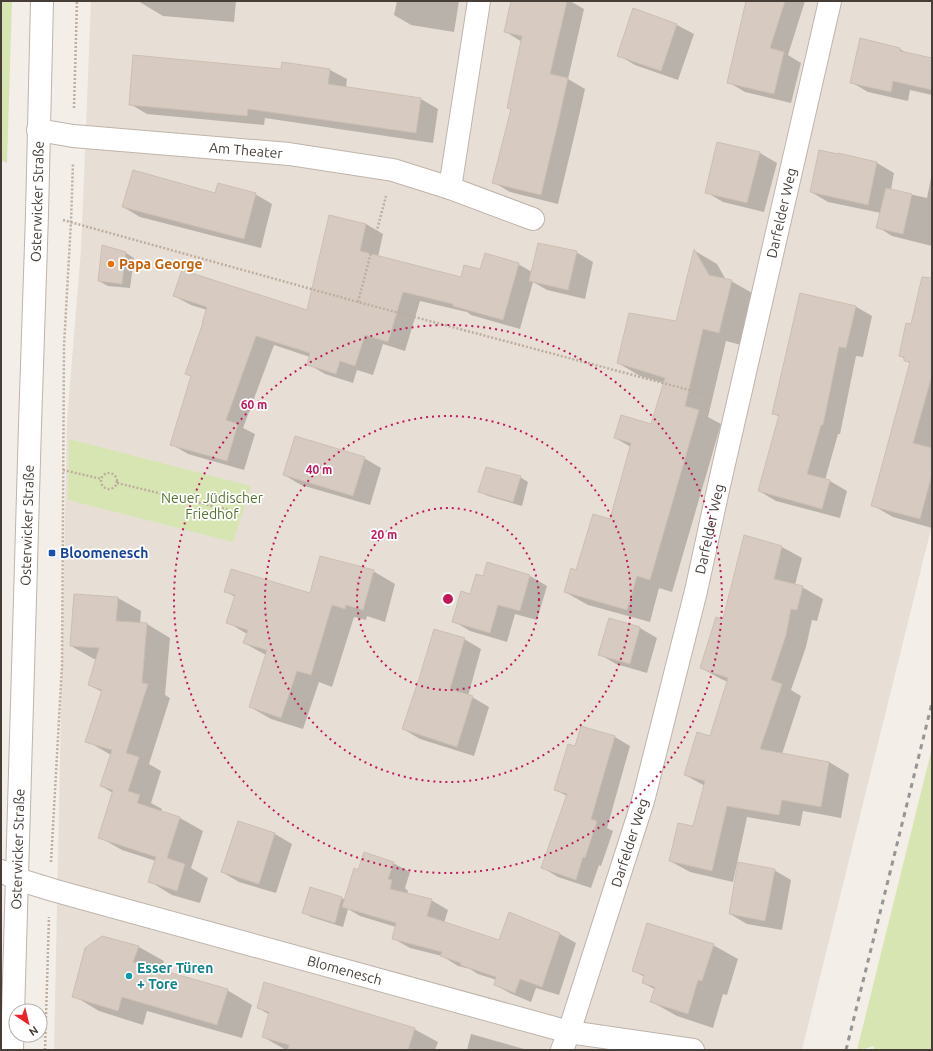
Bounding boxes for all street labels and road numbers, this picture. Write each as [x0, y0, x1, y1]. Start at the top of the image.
street label: Am Theater [209, 139, 284, 161]
street label: Osterwicker Straße [27, 141, 47, 262]
street label: Darfelder Weg [763, 166, 800, 260]
street label: Osterwicker Straße [17, 464, 37, 586]
street label: Darfelder Weg [692, 482, 727, 576]
street label: Osterwicker Straße [8, 788, 28, 910]
street label: Darfelder Weg [608, 796, 651, 889]
street label: Blomenesch [305, 952, 384, 988]

